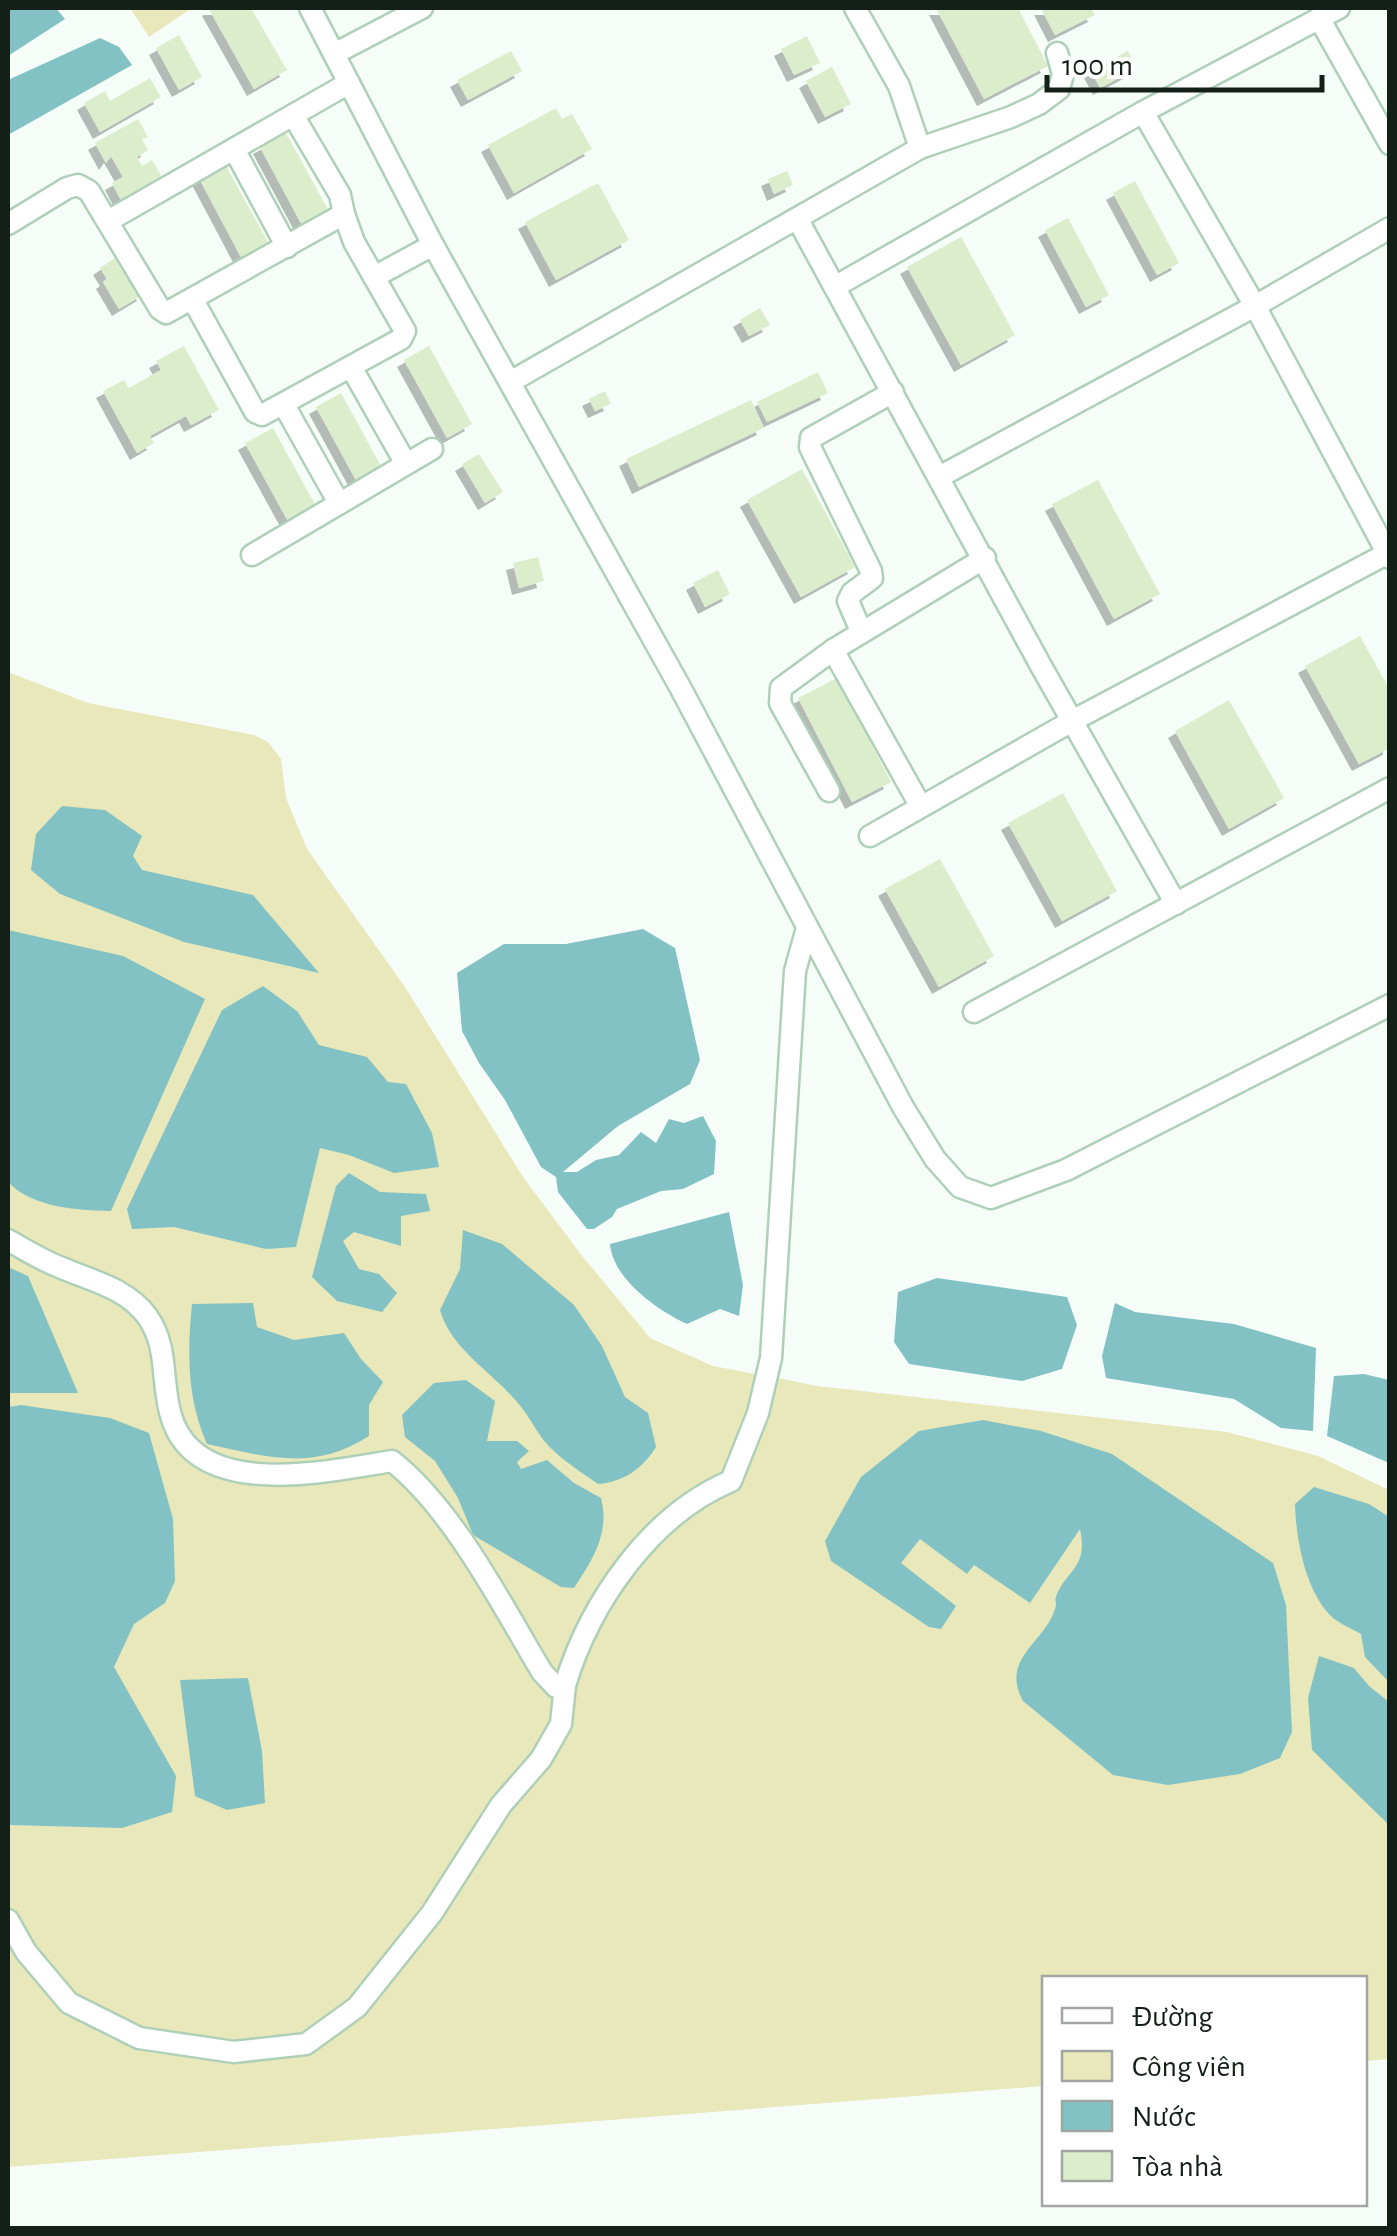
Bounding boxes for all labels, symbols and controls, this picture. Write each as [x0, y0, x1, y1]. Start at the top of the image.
scale bar [1047, 30, 1322, 92]
text: 100 m [1062, 51, 1133, 81]
legend [1042, 1976, 1367, 2206]
text: Đường [1132, 2002, 1213, 2032]
text: Công viên [1132, 2052, 1246, 2082]
text: Nước [1132, 2102, 1196, 2132]
text: Tòa nhà [1132, 2152, 1223, 2182]

